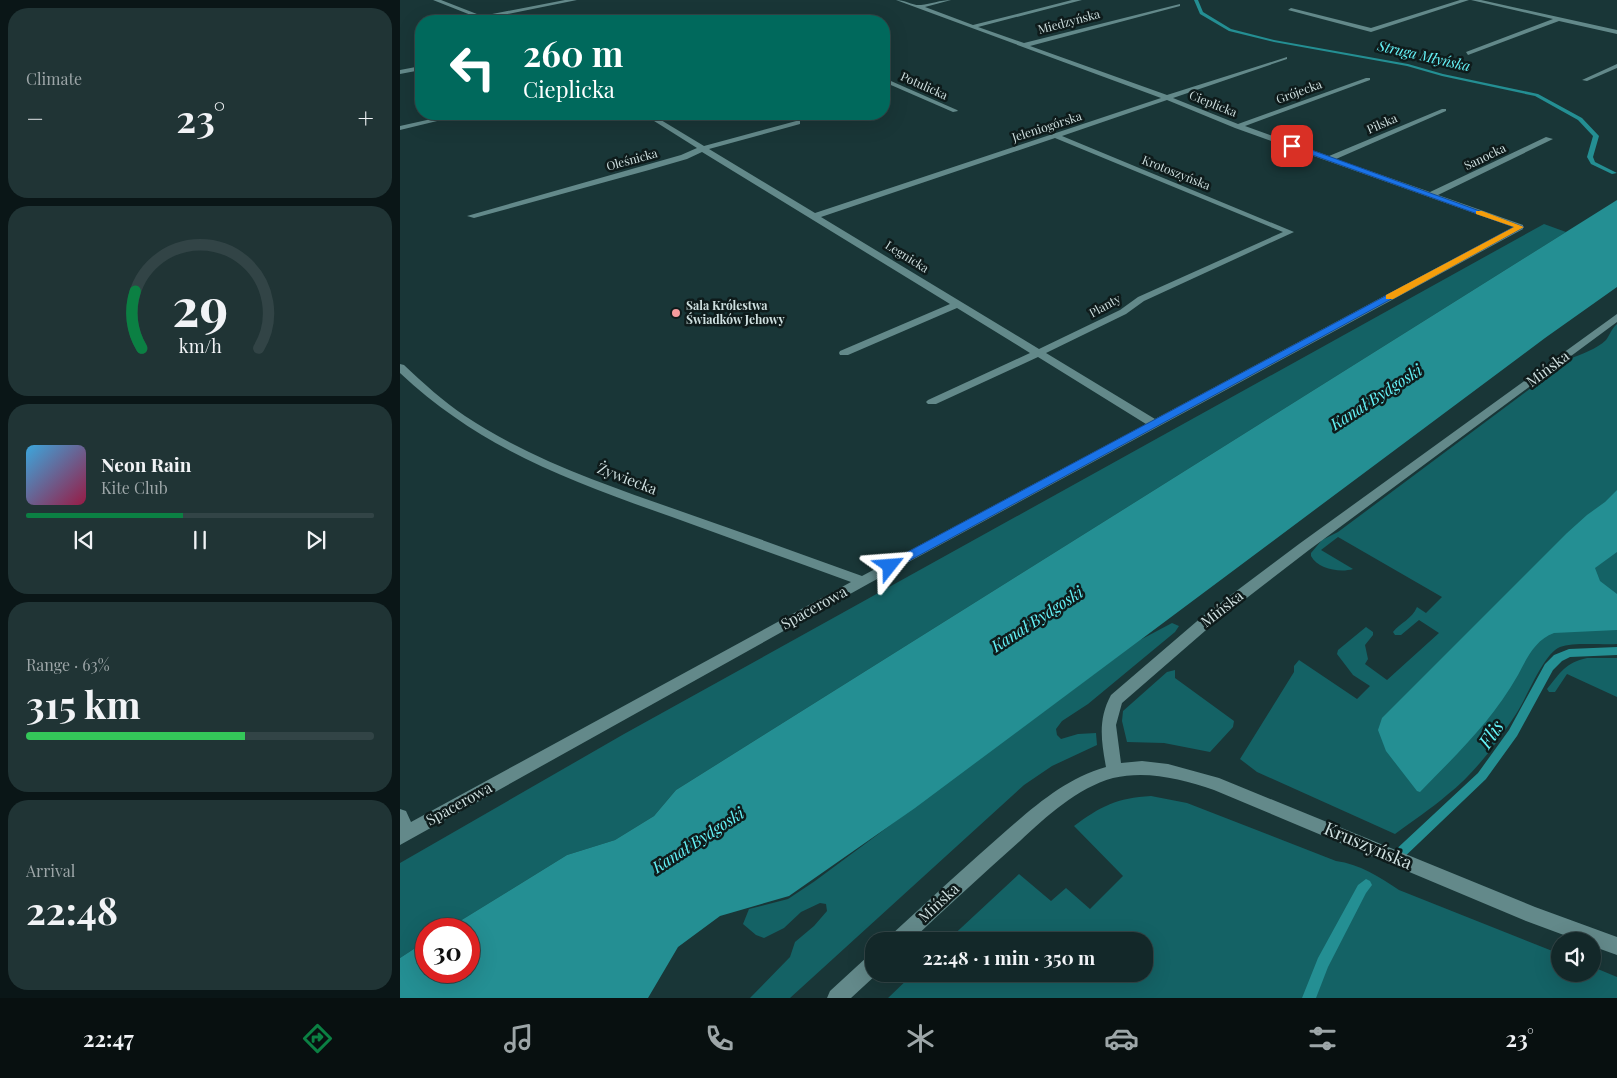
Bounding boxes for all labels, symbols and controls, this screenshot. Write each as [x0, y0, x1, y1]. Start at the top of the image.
street label: Miedzyńska [1036, 5, 1102, 37]
text: 260 m [523, 29, 623, 76]
icon: left [440, 35, 505, 100]
water label: Struga Młyńska [1375, 35, 1472, 75]
text: Climate [26, 68, 82, 89]
street label: Potulicka [898, 68, 950, 103]
text: Cieplicka [523, 74, 615, 104]
street label: Grójecka [1274, 75, 1324, 107]
street label: Cieplicka [1187, 86, 1240, 120]
text: 23° [176, 92, 225, 143]
text: − [26, 99, 44, 136]
text: + [358, 99, 374, 136]
street label: Jeleniogórska [1009, 107, 1084, 145]
street label: Pilska [1364, 109, 1399, 137]
pin [1271, 125, 1313, 167]
icon: arrive [1278, 132, 1306, 160]
street label: Sanocka [1461, 139, 1508, 173]
street label: Oleśnicka [604, 145, 659, 174]
street label: Krotoszyńska [1140, 151, 1213, 193]
street label: Legnicka [883, 237, 932, 276]
text: 29 [172, 271, 228, 340]
street label: Planty [1086, 290, 1123, 320]
place label: Sala Królestwa Świadków Jehowy [686, 297, 785, 327]
marker: Sala Królestwa Świadków Jehowy [670, 307, 682, 319]
text: km/h [179, 334, 222, 357]
street label: Mińska [1522, 345, 1573, 391]
water label: Kanał Bydgoski [1325, 358, 1427, 435]
text: Neon Rain [101, 451, 191, 477]
street label: Żywiecka [595, 458, 661, 499]
text: Kite Club [101, 477, 168, 498]
icon: previous [70, 526, 98, 554]
icon: pause [186, 526, 214, 554]
icon: next [302, 526, 330, 554]
position arrow [863, 539, 915, 591]
water label: Kanał Bydgoski [986, 580, 1088, 657]
street label: Spacerowa [777, 581, 851, 633]
street label: Mińska [1196, 585, 1247, 631]
text: Range · 63% [26, 654, 110, 675]
text: 315 km [26, 678, 141, 729]
water label: Flis [1471, 714, 1509, 754]
street label: Spacerowa [422, 777, 496, 829]
water label: Kanał Bydgoski [647, 801, 749, 878]
street label: Kruszyńska [1321, 816, 1416, 874]
text: Arrival [26, 860, 75, 881]
street label: Mińska [914, 878, 963, 926]
text: 22:48 [26, 884, 118, 935]
speed limit sign: 30 [415, 918, 480, 983]
map controls [1551, 932, 1601, 982]
button: sound [1551, 932, 1601, 982]
text: 22:48 · 1 min · 350 m [923, 944, 1095, 970]
icon: directions [300, 1021, 335, 1056]
icon: music [501, 1021, 536, 1056]
icon: phone [702, 1021, 737, 1056]
icon: climate [903, 1021, 938, 1056]
icon: car [1104, 1021, 1139, 1056]
icon: filters [1305, 1021, 1340, 1056]
text: 22:47 [83, 1023, 134, 1053]
text: 23° [1506, 1023, 1534, 1053]

